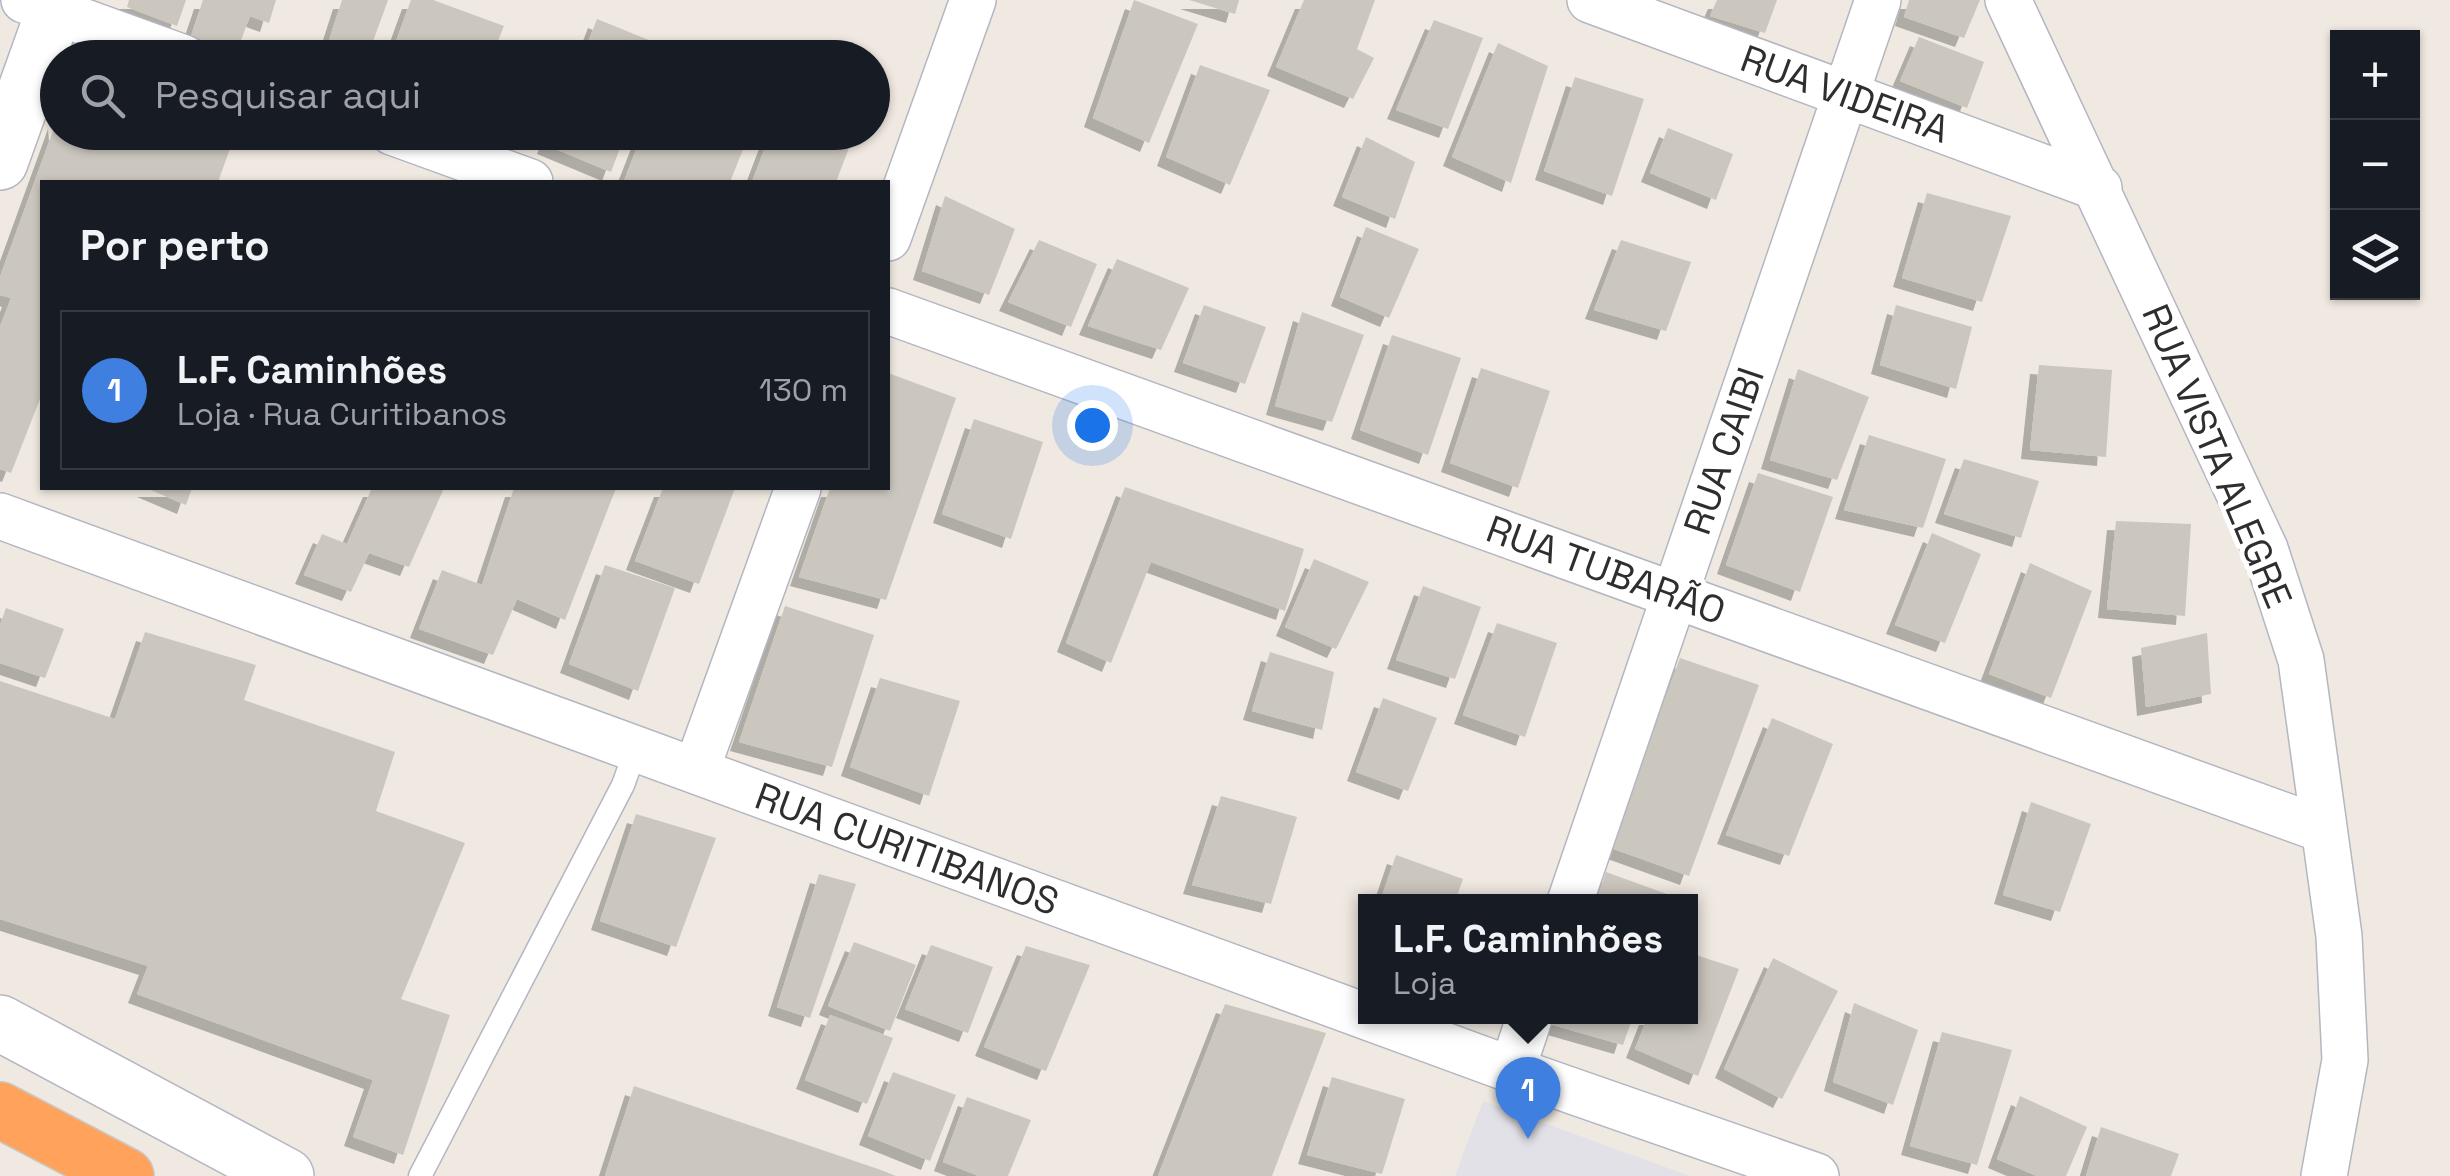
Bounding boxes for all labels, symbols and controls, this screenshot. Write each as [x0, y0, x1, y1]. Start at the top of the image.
map controls [2330, 30, 2420, 300]
button: + [2330, 30, 2420, 120]
street label: RUA VIDEIRA [1734, 34, 1956, 154]
search box [40, 40, 890, 150]
icon: search [75, 68, 130, 123]
text: Pesquisar aqui [155, 71, 421, 119]
button: − [2330, 120, 2420, 210]
button: layers [2330, 210, 2420, 300]
text: Por perto [80, 219, 270, 272]
street label: RUA VISTA ALEGRE [2131, 297, 2303, 615]
text: L.F. Caminhões [177, 346, 447, 394]
street label: RUA CAIBI [1673, 361, 1775, 541]
text: 1 [107, 370, 122, 410]
text: 130 m [759, 370, 848, 410]
text: Loja · Rua Curitibanos [177, 394, 507, 434]
your location [1067, 400, 1118, 451]
street label: RUA TUBARÃO [1480, 505, 1732, 635]
street label: RUA CURITIBANOS [749, 772, 1065, 926]
popup [1358, 894, 1698, 1024]
text: L.F. Caminhões [1393, 915, 1663, 963]
text: Loja [1393, 963, 1456, 1003]
pin: 1 [1496, 1056, 1560, 1139]

